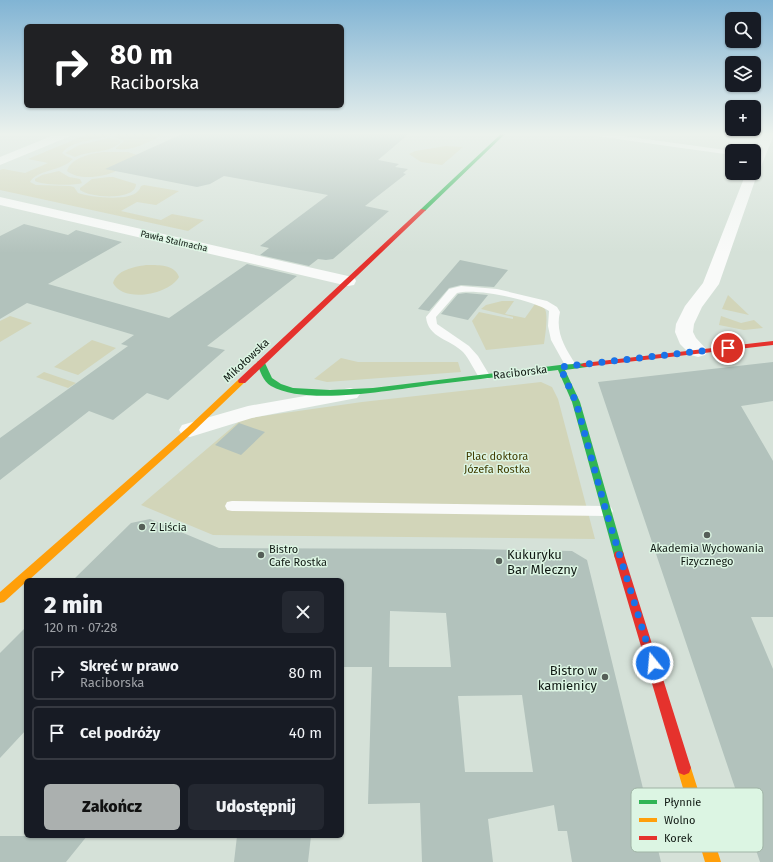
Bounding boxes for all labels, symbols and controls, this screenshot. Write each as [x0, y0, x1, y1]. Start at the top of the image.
map controls [725, 12, 761, 180]
button: search [725, 12, 761, 48]
text: 80 m [110, 38, 173, 71]
icon: right [44, 40, 96, 92]
button: layers [725, 56, 761, 92]
text: Raciborska [110, 72, 199, 94]
button: + [725, 100, 761, 136]
button: − [725, 144, 761, 180]
street label: Pawła Stalmacha [139, 228, 209, 254]
pin [711, 331, 745, 365]
street label: Mikołowska [221, 336, 272, 385]
icon: arrive [717, 337, 739, 359]
street label: Raciborska [492, 363, 548, 382]
park label: Plac doktora Józefa Rostka [464, 450, 530, 476]
place label: Z Liścia [150, 521, 187, 534]
marker: Z Liścia [137, 522, 147, 532]
marker: Akademia Wychowania Fizycznego [702, 530, 712, 540]
place label: Akademia Wychowania Fizycznego [650, 542, 764, 568]
place label: Bistro Cafe Rostka [269, 543, 327, 569]
place label: Kukuryku Bar Mleczny [507, 547, 578, 577]
marker: Bistro Cafe Rostka [256, 550, 266, 560]
marker: Kukuryku Bar Mleczny [494, 556, 504, 566]
text: 2 min [44, 591, 103, 619]
button: close [282, 591, 324, 633]
text: 120 m · 07:28 [44, 620, 117, 635]
position arrow [632, 642, 674, 684]
text: Skręć w prawo [80, 657, 179, 675]
icon: right [46, 662, 68, 684]
place label: Bistro w kamienicy [538, 663, 598, 693]
text: 80 m [289, 664, 322, 682]
marker: Bistro w kamienicy [600, 672, 610, 682]
text: Raciborska [80, 675, 144, 690]
icon: arrive [46, 722, 68, 744]
text: Cel podróży [80, 724, 160, 742]
text: 40 m [289, 724, 322, 742]
button: Zakończ [44, 784, 180, 830]
button: Udostępnij [188, 784, 324, 830]
legend [631, 788, 763, 852]
text: Płynnie [664, 796, 701, 809]
text: Wolno [664, 814, 696, 827]
text: Korek [664, 832, 693, 845]

